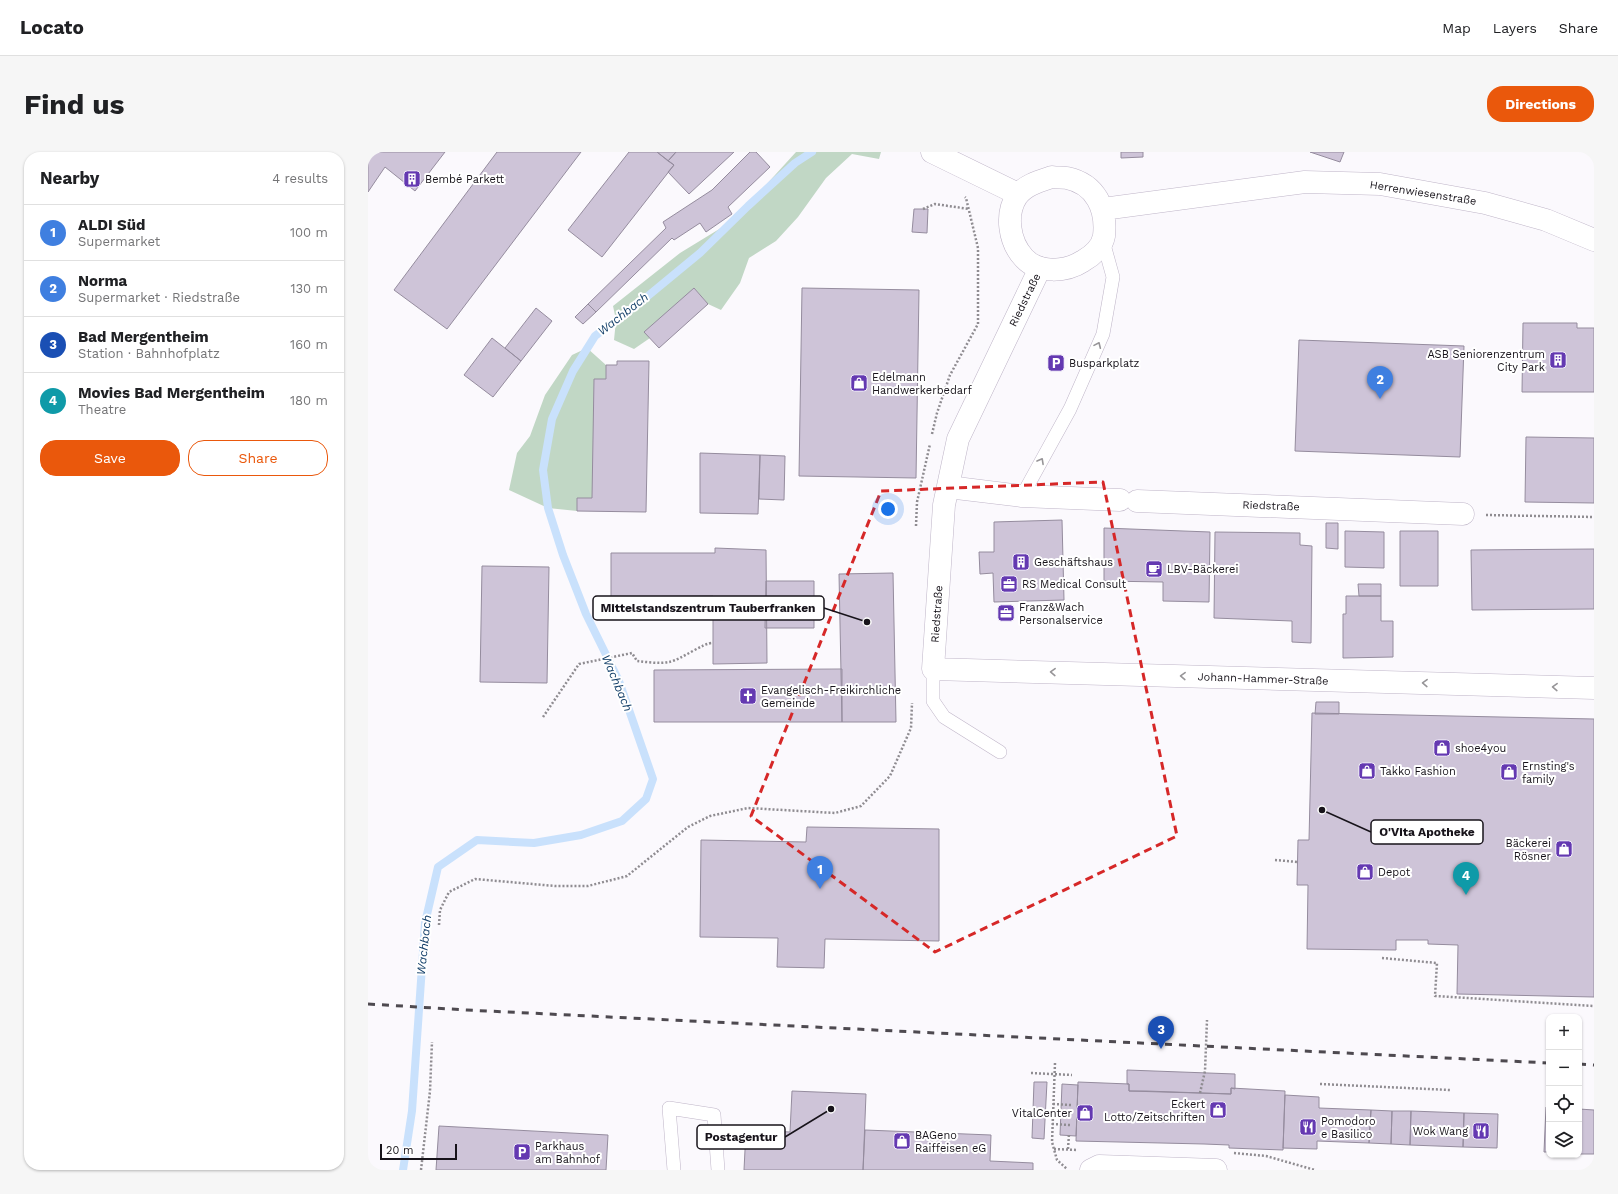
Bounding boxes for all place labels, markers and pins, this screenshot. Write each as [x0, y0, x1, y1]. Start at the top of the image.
building icon: Bembé Parkett [402, 169, 422, 189]
place label: Bembé Parkett [425, 173, 505, 186]
place label: ASB Seniorenzentrum City Park [1427, 348, 1545, 374]
building icon: ASB Seniorenzentrum City Park [1548, 350, 1568, 370]
parking icon: Busparkplatz [1046, 353, 1066, 373]
place label: Busparkplatz [1069, 357, 1139, 370]
pin: 2 [1367, 366, 1393, 399]
place label: Edelmann Handwerkerbedarf [872, 371, 973, 397]
shop icon: Edelmann Handwerkerbedarf [849, 373, 869, 393]
building icon: Geschäftshaus [1011, 552, 1031, 572]
place label: Geschäftshaus [1034, 556, 1113, 569]
cafe icon: LBV-Bäckerei [1144, 559, 1164, 579]
place label: LBV-Bäckerei [1167, 563, 1238, 576]
office icon: RS Medical Consult [999, 574, 1019, 594]
place label: RS Medical Consult [1022, 578, 1126, 591]
callout: Mittelstandszentrum Tauberfranken [593, 596, 824, 620]
place label: Franz&Wach Personalservice [1019, 601, 1103, 627]
office icon: Franz&Wach Personalservice [996, 603, 1016, 623]
place label: Evangelisch-Freikirchliche Gemeinde [761, 684, 901, 710]
church icon: Evangelisch-Freikirchliche Gemeinde [738, 686, 758, 706]
shop icon: shoe4you [1432, 738, 1452, 758]
place label: shoe4you [1455, 742, 1506, 755]
place label: Ernsting's family [1522, 760, 1575, 786]
shop icon: Takko Fashion [1357, 761, 1377, 781]
shop icon: Ernsting's family [1499, 762, 1519, 782]
place label: Takko Fashion [1380, 765, 1456, 778]
callout: O'Vita Apotheke [1371, 820, 1483, 844]
place label: Bäckerei Rösner [1505, 837, 1552, 863]
shop icon: Bäckerei Rösner [1554, 839, 1574, 859]
pin: 1 [807, 856, 833, 889]
shop icon: Depot [1355, 862, 1375, 882]
pin: 4 [1453, 862, 1479, 895]
place label: Depot [1378, 866, 1411, 879]
pin: 3 [1148, 1016, 1174, 1049]
place label: Eckert Lotto/Zeitschriften [1104, 1098, 1205, 1124]
shop icon: Eckert Lotto/Zeitschriften [1208, 1100, 1228, 1120]
shop icon: VitalCenter [1075, 1103, 1095, 1123]
place label: VitalCenter [1012, 1107, 1073, 1120]
place label: Pomodoro e Basilico [1321, 1115, 1376, 1141]
restaurant icon: Pomodoro e Basilico [1298, 1117, 1318, 1137]
restaurant icon: Wok Wang [1471, 1121, 1491, 1141]
callout: Postagentur [697, 1125, 785, 1149]
place label: Wok Wang [1413, 1125, 1468, 1138]
place label: BAGeno Raiffeisen eG [915, 1129, 986, 1155]
shop icon: BAGeno Raiffeisen eG [892, 1131, 912, 1151]
place label: Parkhaus am Bahnhof [535, 1140, 601, 1166]
parking icon: Parkhaus am Bahnhof [512, 1142, 532, 1162]

